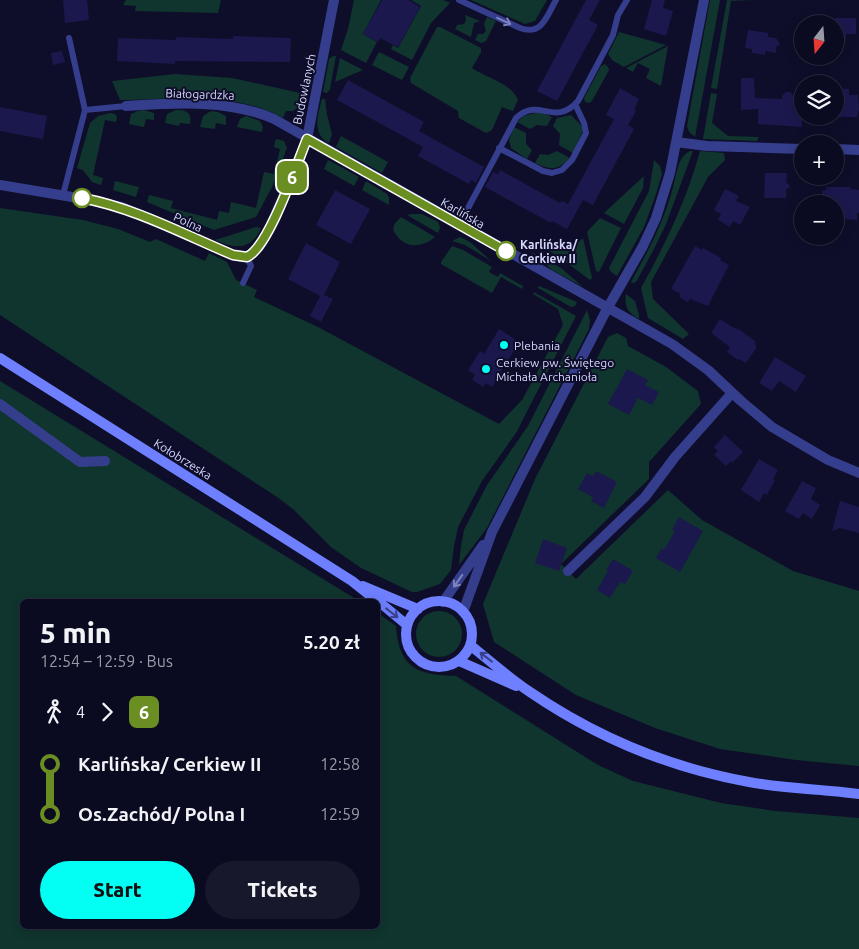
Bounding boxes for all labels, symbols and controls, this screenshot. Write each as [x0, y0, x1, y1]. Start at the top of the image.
north arrow [794, 15, 844, 65]
map controls [794, 15, 844, 245]
one-way arrow [496, 16, 511, 26]
street label: Budowlanych [290, 52, 318, 126]
button: layers [794, 75, 844, 125]
street label: Białogardzka [165, 86, 235, 102]
button: + [794, 135, 844, 185]
line badge: 6 [276, 161, 308, 193]
text: 6 [287, 167, 297, 187]
unlabelled marker [72, 188, 92, 208]
street label: Karlińska [439, 195, 487, 231]
button: − [794, 195, 844, 245]
street label: Polna [172, 210, 204, 234]
place label: Karlińska/ Cerkiew II [520, 238, 578, 265]
marker: Karlińska/ Cerkiew II [496, 241, 516, 261]
marker: Plebania [498, 339, 510, 351]
place label: Plebania [514, 339, 560, 352]
place label: Cerkiew pw. Świętego Michała Archanioła [496, 356, 614, 383]
marker: Cerkiew pw. Świętego Michała Archanioła [480, 363, 492, 375]
street label: Kołobrzeska [152, 436, 214, 482]
one-way arrow [453, 574, 463, 588]
one-way arrow [385, 608, 398, 619]
text: 5 min [40, 617, 111, 648]
text: 5.20 zł [303, 631, 360, 653]
text: 12:54 – 12:59 · Bus [40, 652, 173, 670]
one-way arrow [480, 652, 493, 663]
icon: walk [40, 698, 68, 726]
icon: forward [93, 698, 121, 726]
text: 6 [139, 702, 149, 722]
text: 4 [76, 703, 85, 721]
text: Karlińska/ Cerkiew II [78, 753, 261, 775]
text: 12:58 [320, 755, 360, 773]
text: Os.Zachód/ Polna I [78, 803, 245, 825]
text: 12:59 [320, 805, 360, 823]
button: Start [40, 861, 195, 919]
button: Tickets [205, 861, 360, 919]

